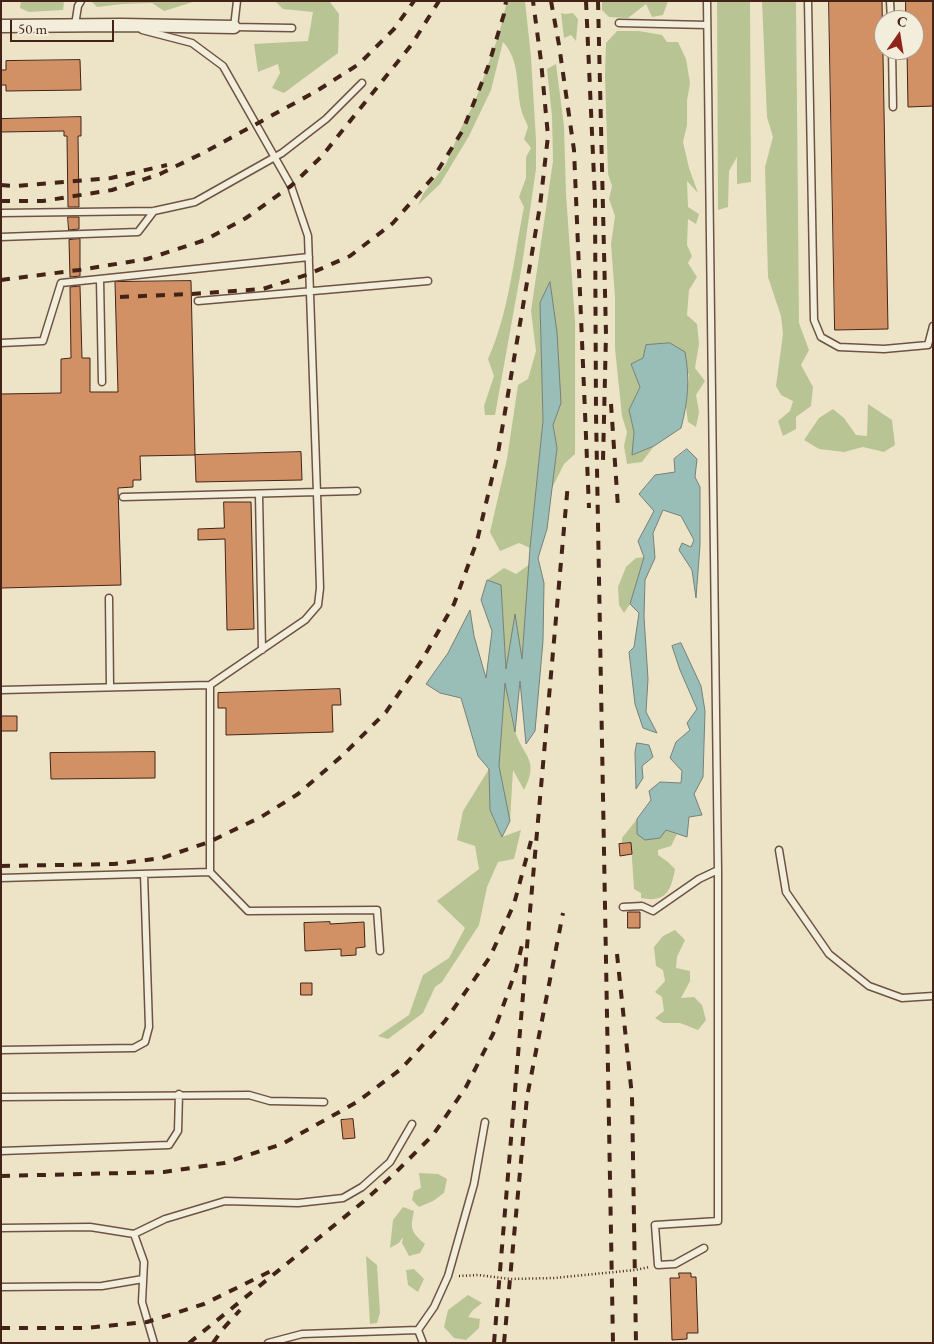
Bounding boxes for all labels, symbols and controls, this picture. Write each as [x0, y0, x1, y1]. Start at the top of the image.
scale bar [12, 10, 116, 42]
north arrow [874, 10, 924, 60]
text: С [895, 11, 909, 31]
text: 50 m [18, 19, 47, 38]

